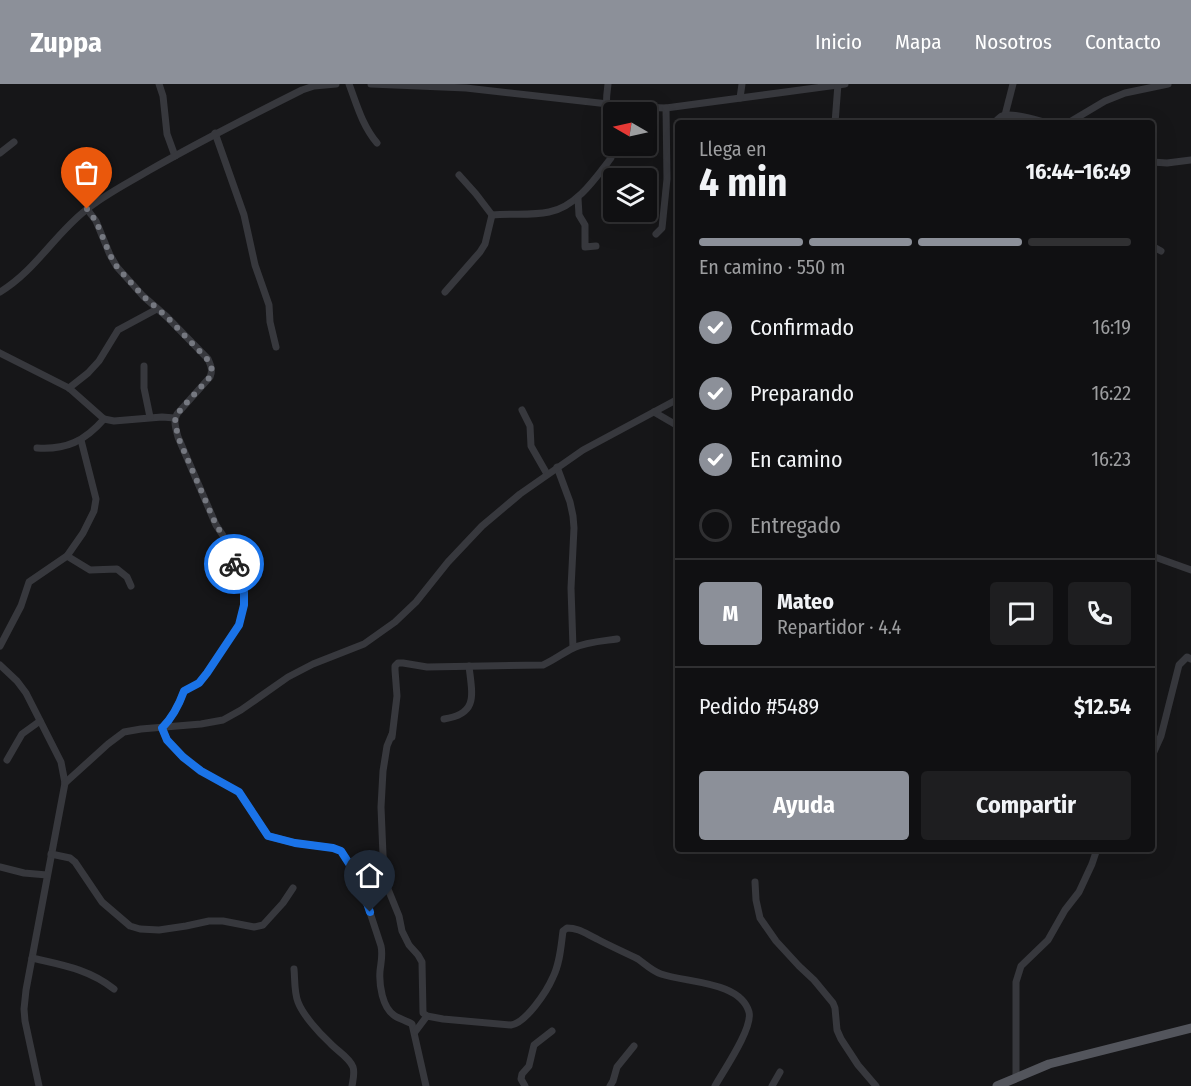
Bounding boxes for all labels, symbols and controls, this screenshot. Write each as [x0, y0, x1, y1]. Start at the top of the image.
text: Zuppa [30, 26, 102, 59]
text: Inicio [815, 29, 862, 55]
text: Mapa [895, 29, 942, 55]
text: Nosotros [975, 29, 1052, 55]
text: Contacto [1085, 29, 1161, 55]
north arrow [603, 102, 657, 156]
map controls [603, 102, 657, 222]
text: Llega en [699, 137, 767, 161]
pin [61, 147, 112, 209]
icon: bag [70, 156, 103, 189]
text: 16:44–16:49 [1026, 158, 1131, 185]
text: 4 min [699, 160, 787, 206]
button: layers [603, 168, 657, 222]
text: En camino · 550 m [699, 255, 845, 279]
icon: check [699, 311, 732, 344]
text: Confirmado [750, 314, 854, 341]
text: 16:19 [1092, 315, 1131, 339]
icon: check [699, 377, 732, 410]
text: Preparando [750, 380, 854, 407]
text: 16:22 [1091, 381, 1131, 405]
icon: check [699, 443, 732, 476]
text: En camino [750, 446, 842, 473]
text: 16:23 [1091, 447, 1131, 471]
text: Entregado [750, 512, 841, 539]
courier [204, 534, 264, 594]
icon: bike [218, 548, 251, 581]
button: chat [990, 582, 1053, 645]
button: phone [1068, 582, 1131, 645]
text: Mateo [777, 588, 834, 615]
text: M [723, 600, 738, 627]
text: Repartidor · 4.4 [777, 615, 901, 639]
text: Pedido #5489 [699, 693, 819, 720]
text: $12.54 [1074, 693, 1131, 720]
button: Ayuda [699, 771, 909, 840]
button: Compartir [921, 771, 1131, 840]
pin [344, 850, 395, 912]
icon: home [353, 859, 386, 892]

